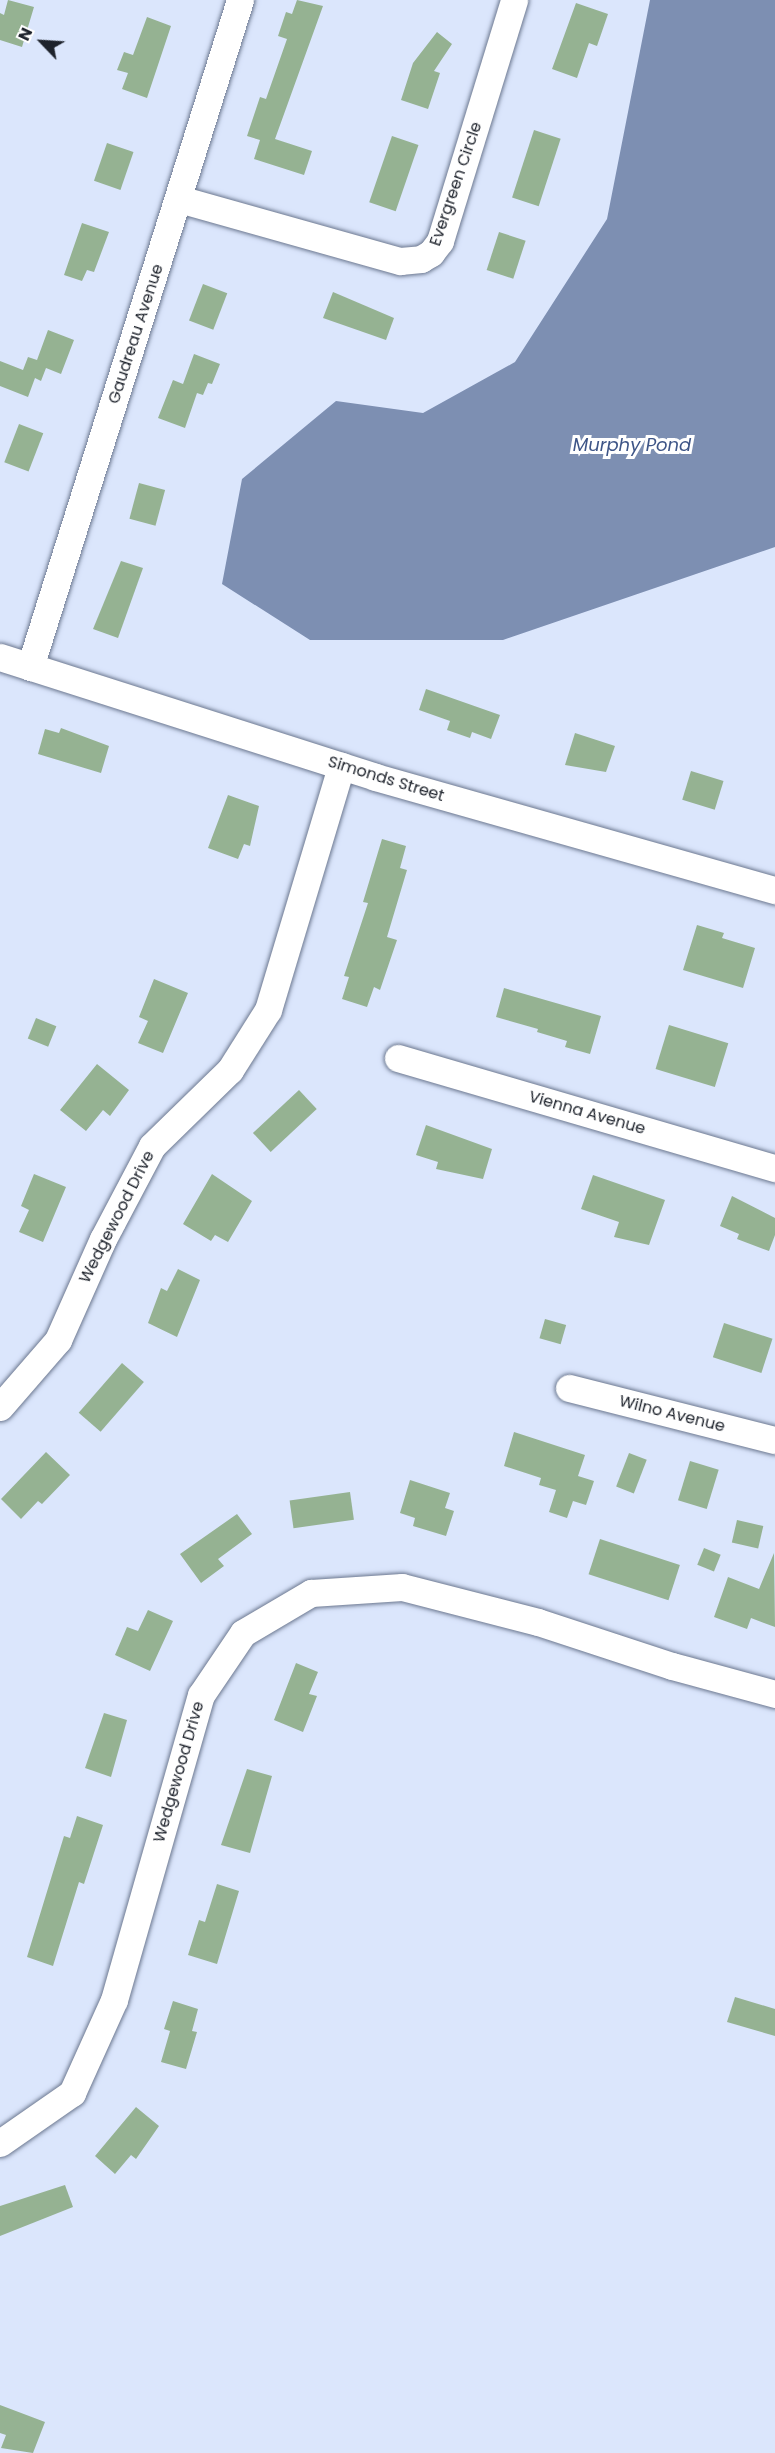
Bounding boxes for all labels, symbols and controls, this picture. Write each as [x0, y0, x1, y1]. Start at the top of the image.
north arrow [12, 12, 72, 72]
text: N [12, 24, 38, 45]
street label: Evergreen Circle [426, 119, 486, 249]
street label: Gaudreau Avenue [104, 262, 168, 406]
water label: Murphy Pond [573, 434, 691, 456]
street label: Simonds Street [326, 752, 446, 806]
street label: Vienna Avenue [527, 1087, 647, 1139]
street label: Wedgewood Drive [75, 1148, 159, 1286]
street label: Wilno Avenue [617, 1392, 727, 1436]
street label: Wedgewood Drive [150, 1699, 208, 1845]

